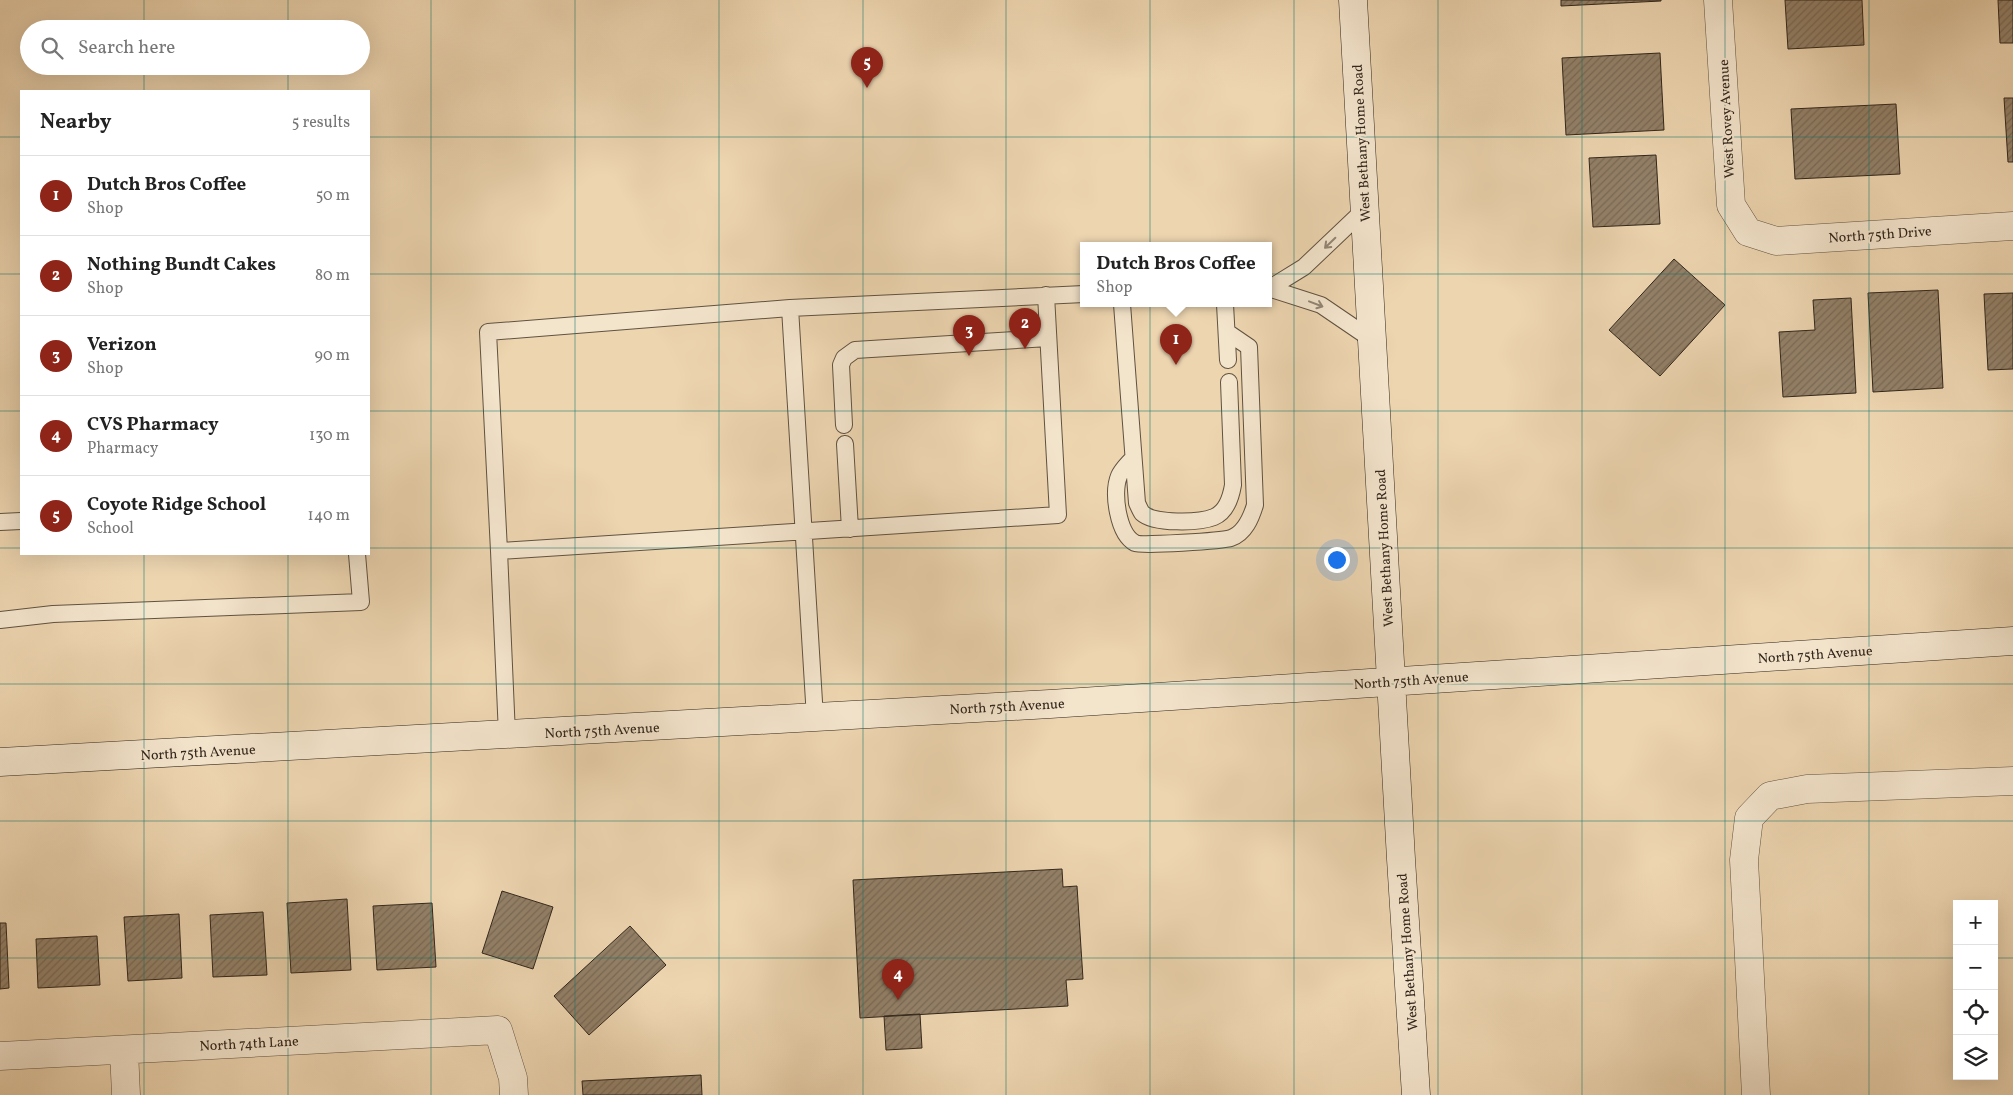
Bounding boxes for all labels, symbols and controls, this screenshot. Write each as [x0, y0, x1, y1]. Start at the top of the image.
search box [20, 20, 370, 75]
icon: search [38, 34, 66, 62]
text: Search here [78, 35, 175, 61]
pin: 5 [851, 47, 883, 88]
street label: West Rovey Avenue [1715, 58, 1740, 179]
street label: West Bethany Home Road [1349, 63, 1376, 222]
text: Nearby [40, 108, 111, 137]
text: 5 results [292, 112, 350, 134]
text: Dutch Bros Coffee [87, 172, 246, 198]
text: 1 [53, 185, 59, 207]
text: 50 m [316, 185, 350, 207]
text: Shop [87, 198, 123, 220]
street label: North 75th Drive [1828, 222, 1933, 249]
one-way arrow [1323, 237, 1336, 249]
popup [1080, 242, 1272, 307]
text: Dutch Bros Coffee [1096, 251, 1256, 277]
text: Nothing Bundt Cakes [87, 252, 276, 278]
text: 2 [52, 265, 60, 287]
text: 80 m [315, 265, 350, 287]
text: Shop [1096, 277, 1132, 299]
text: Shop [87, 278, 123, 300]
one-way arrow [1308, 300, 1323, 309]
pin: 2 [1009, 308, 1041, 349]
pin: 3 [953, 315, 985, 356]
pin: 1 [1160, 324, 1192, 365]
text: Verizon [87, 332, 157, 358]
text: 3 [52, 345, 60, 367]
text: 90 m [314, 345, 350, 367]
text: Shop [87, 358, 123, 380]
text: CVS Pharmacy [87, 412, 219, 438]
text: 4 [51, 425, 61, 447]
text: 130 m [309, 425, 350, 447]
text: Pharmacy [87, 438, 158, 460]
street label: West Bethany Home Road [1372, 468, 1399, 627]
text: Coyote Ridge School [87, 492, 266, 518]
text: 5 [52, 505, 60, 527]
text: 140 m [308, 505, 350, 527]
text: School [87, 518, 134, 540]
your location [1324, 547, 1350, 573]
street label: North 75th Avenue [1757, 642, 1874, 669]
street label: North 75th Avenue [1353, 668, 1470, 695]
street label: North 75th Avenue [949, 695, 1065, 720]
street label: North 75th Avenue [544, 719, 660, 744]
street label: North 75th Avenue [140, 741, 256, 766]
street label: West Bethany Home Road [1394, 872, 1423, 1031]
map controls [1953, 900, 1998, 1080]
button: + [1953, 900, 1998, 945]
button: − [1953, 945, 1998, 990]
pin: 4 [882, 959, 914, 1000]
button: locate [1953, 990, 1998, 1035]
street label: North 74th Lane [199, 1032, 300, 1057]
button: layers [1953, 1035, 1998, 1080]

